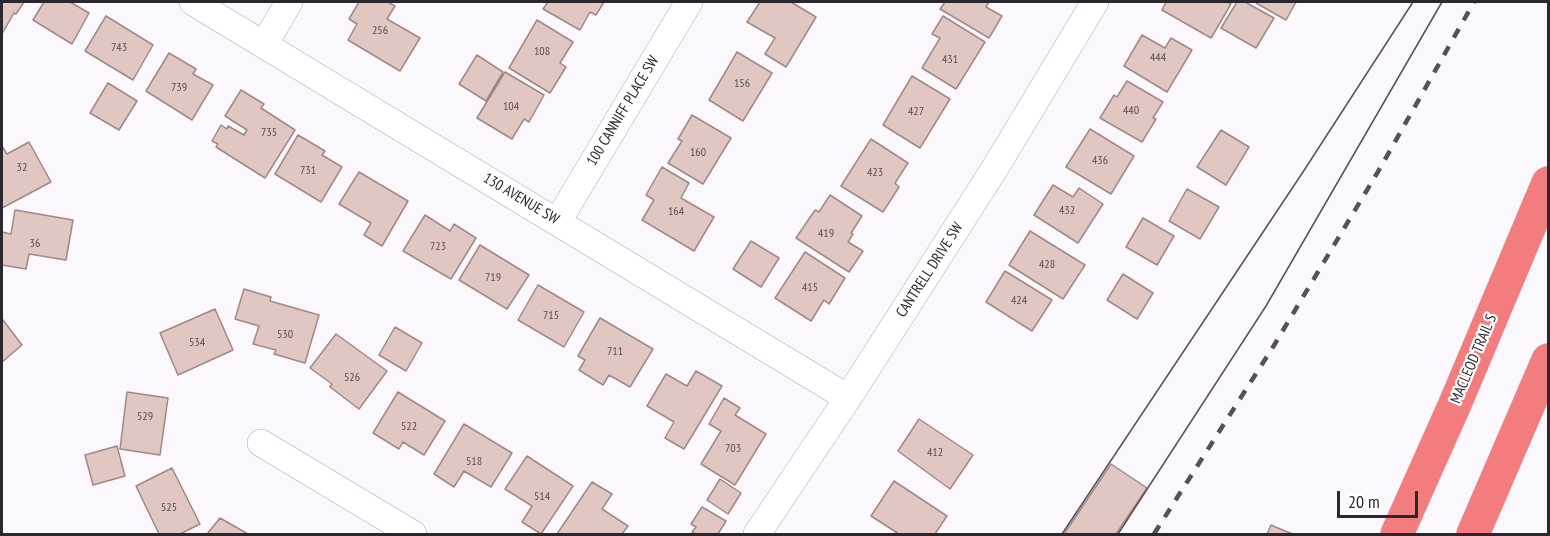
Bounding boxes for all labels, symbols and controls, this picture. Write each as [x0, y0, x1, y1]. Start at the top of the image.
house number: 256 [372, 24, 388, 38]
house number: 743 [111, 41, 127, 55]
house number: 108 [534, 45, 550, 59]
house number: 444 [1150, 51, 1166, 65]
street label: 100 CANNIFF PLACE SW [583, 53, 663, 169]
house number: 431 [942, 53, 958, 67]
house number: 156 [734, 77, 750, 91]
house number: 739 [171, 81, 187, 95]
house number: 104 [503, 100, 519, 114]
house number: 440 [1123, 104, 1139, 118]
house number: 427 [908, 105, 924, 119]
house number: 735 [261, 126, 277, 140]
house number: 160 [690, 146, 706, 160]
house number: 436 [1092, 154, 1108, 168]
house number: 32 [17, 161, 27, 175]
house number: 731 [300, 164, 316, 178]
house number: 423 [867, 166, 883, 180]
street label: 130 AVENUE SW [480, 169, 562, 229]
house number: 432 [1059, 204, 1075, 218]
house number: 164 [668, 205, 684, 219]
street label: CANTRELL DRIVE SW [893, 219, 967, 321]
house number: 419 [818, 227, 834, 241]
house number: 36 [30, 237, 40, 251]
house number: 723 [430, 240, 446, 254]
house number: 428 [1039, 258, 1055, 272]
house number: 719 [485, 271, 501, 285]
house number: 415 [802, 281, 818, 295]
house number: 424 [1011, 294, 1027, 308]
house number: 715 [543, 309, 559, 323]
street label: MACLEOD TRAIL S [1447, 312, 1501, 406]
house number: 530 [277, 328, 293, 342]
house number: 534 [189, 336, 205, 350]
house number: 711 [607, 345, 623, 359]
house number: 526 [344, 371, 360, 385]
house number: 529 [137, 410, 153, 424]
house number: 522 [401, 420, 417, 434]
house number: 703 [725, 442, 741, 456]
house number: 412 [927, 446, 943, 460]
house number: 518 [466, 455, 482, 469]
scale bar [1340, 479, 1421, 517]
house number: 514 [534, 490, 550, 504]
text: 20 m [1348, 490, 1380, 513]
house number: 525 [161, 501, 177, 515]

